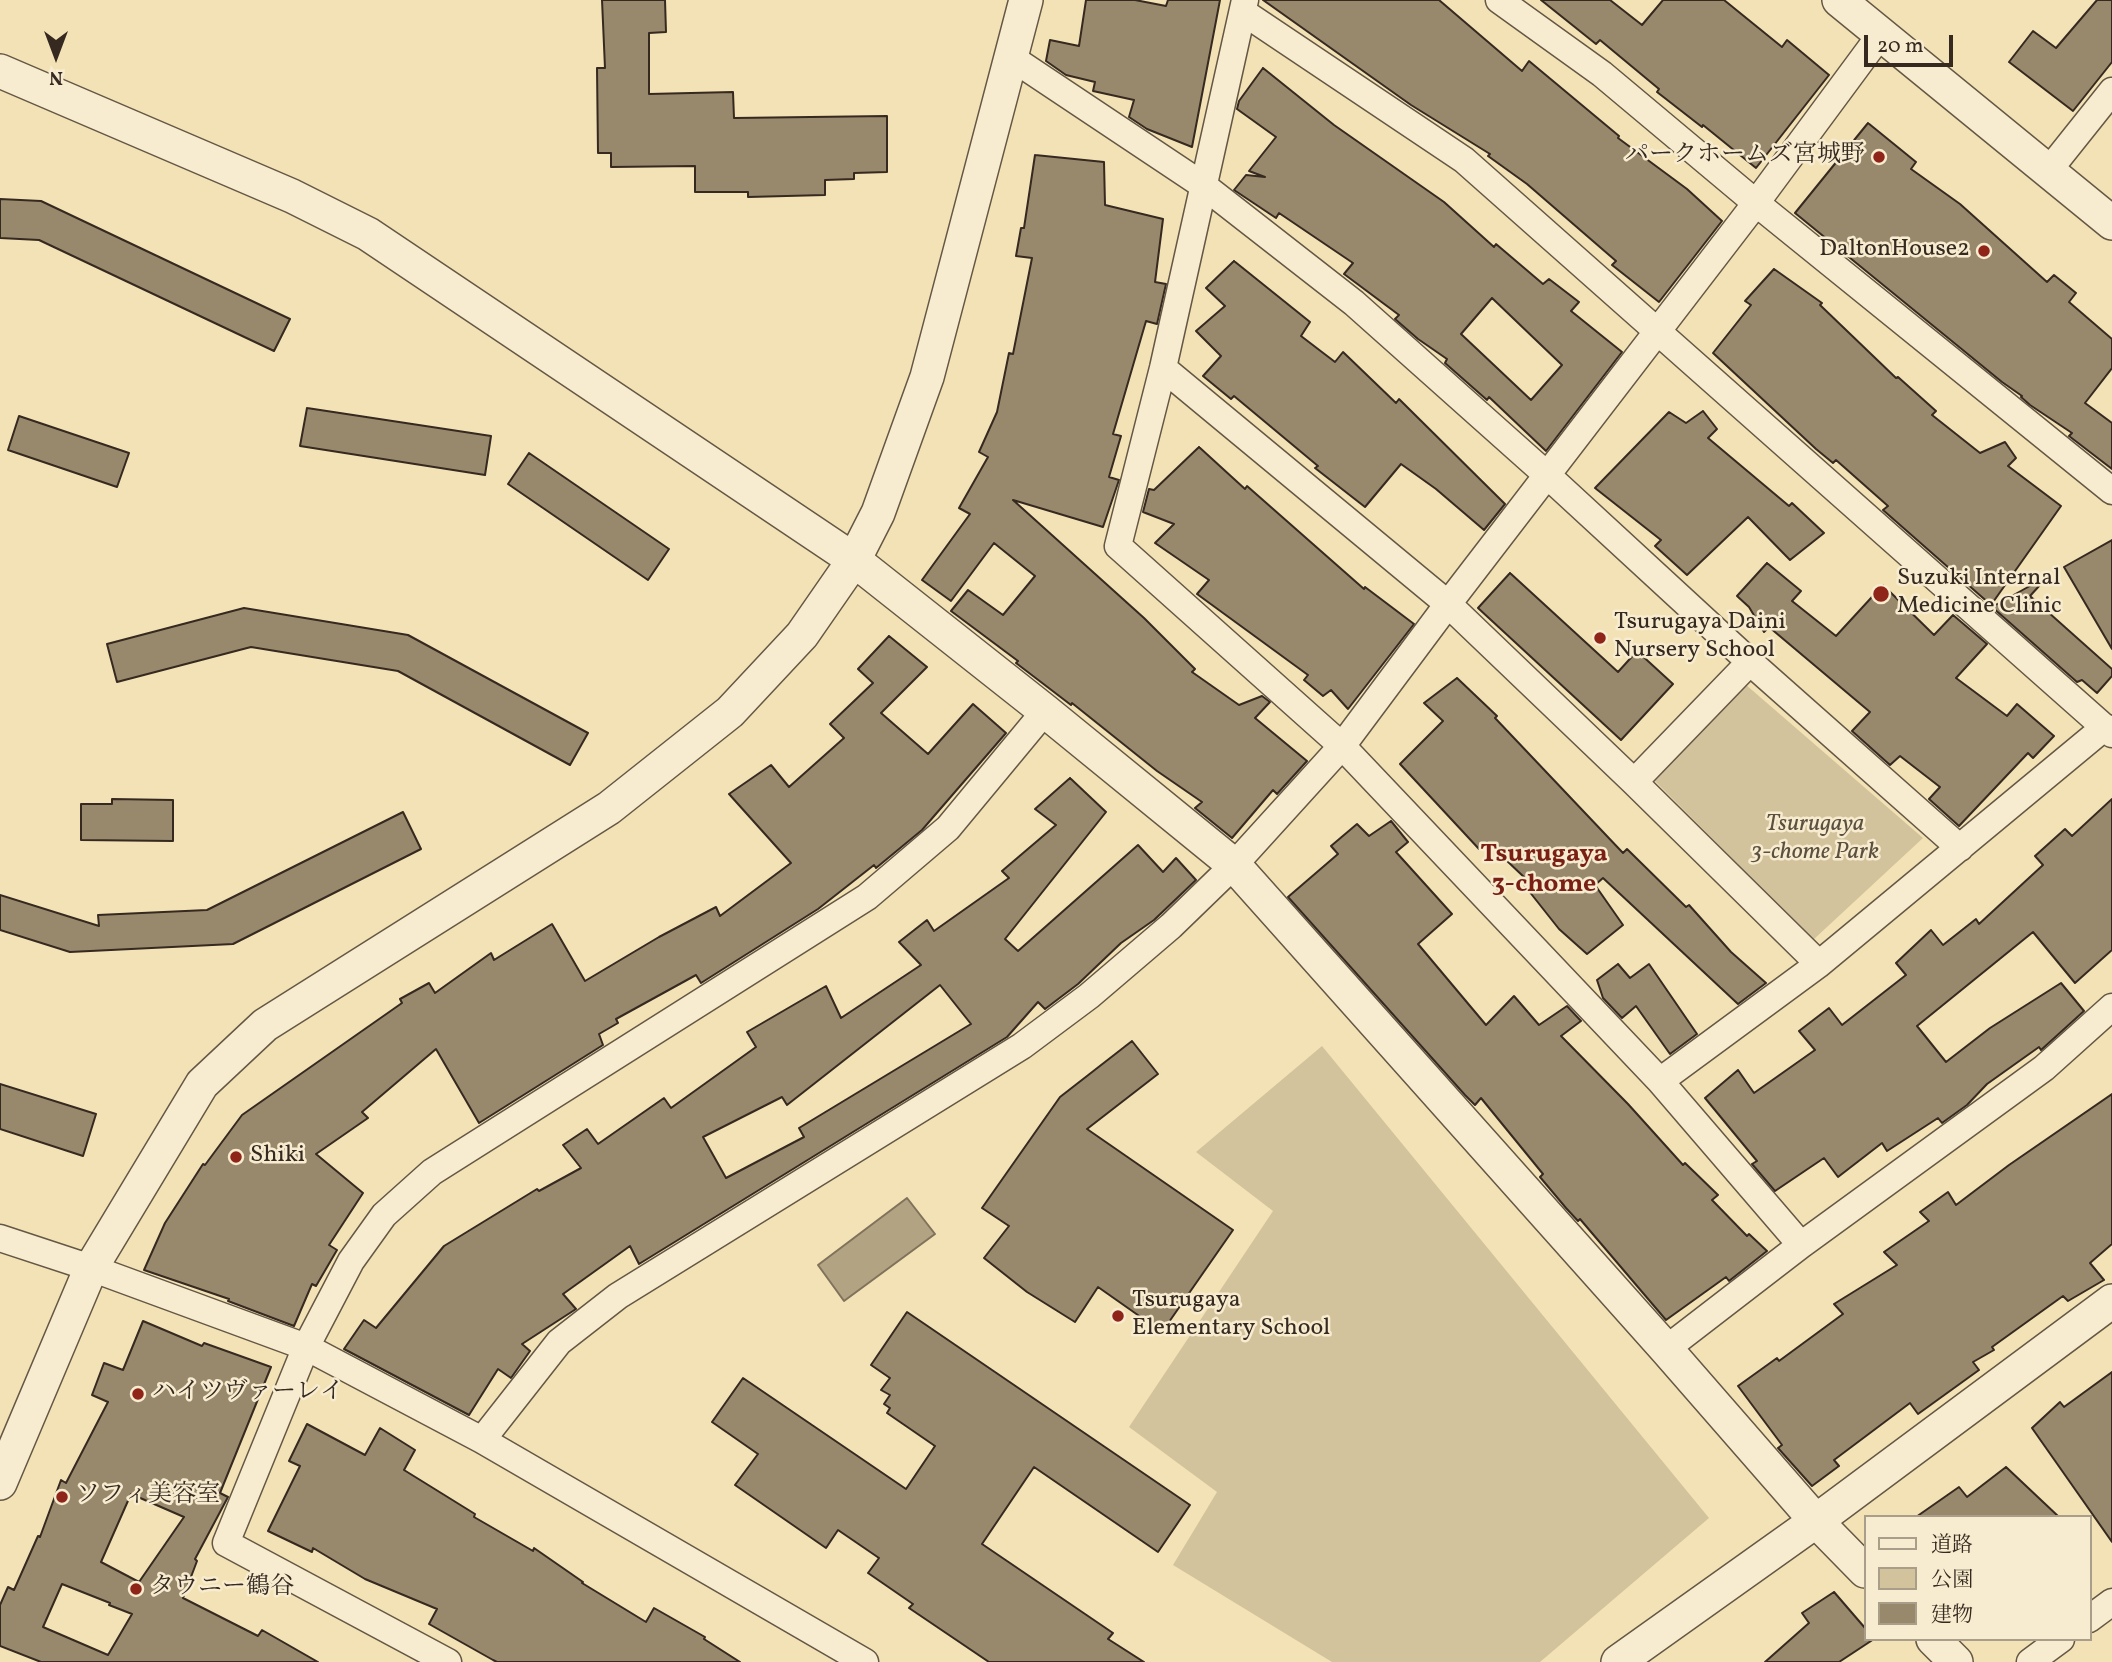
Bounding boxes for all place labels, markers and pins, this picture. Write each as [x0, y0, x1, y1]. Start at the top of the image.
place label: パークホームズ宮城野 [1625, 143, 1865, 171]
marker: パークホームズ宮城野 [1871, 149, 1887, 165]
place label: DaltonHouse2 [1819, 237, 1970, 265]
marker: DaltonHouse2 [1976, 243, 1992, 259]
place label: Suzuki Internal Medicine Clinic [1897, 566, 2062, 622]
marker: Suzuki Internal Medicine Clinic [1871, 584, 1891, 604]
place label: Tsurugaya Daini Nursery School [1614, 610, 1786, 666]
marker: Tsurugaya Daini Nursery School [1592, 630, 1608, 646]
place label: Shiki [250, 1143, 305, 1171]
marker: Shiki [228, 1149, 244, 1165]
place label: Tsurugaya Elementary School [1132, 1288, 1330, 1344]
marker: Tsurugaya Elementary School [1110, 1308, 1126, 1324]
place label: ハイツヴァーレイ [152, 1380, 344, 1408]
marker: ハイツヴァーレイ [130, 1386, 146, 1402]
place label: ソフィ美容室 [76, 1483, 220, 1511]
marker: ソフィ美容室 [54, 1489, 70, 1505]
place label: タウニー鶴谷 [150, 1575, 294, 1603]
marker: タウニー鶴谷 [128, 1581, 144, 1597]

